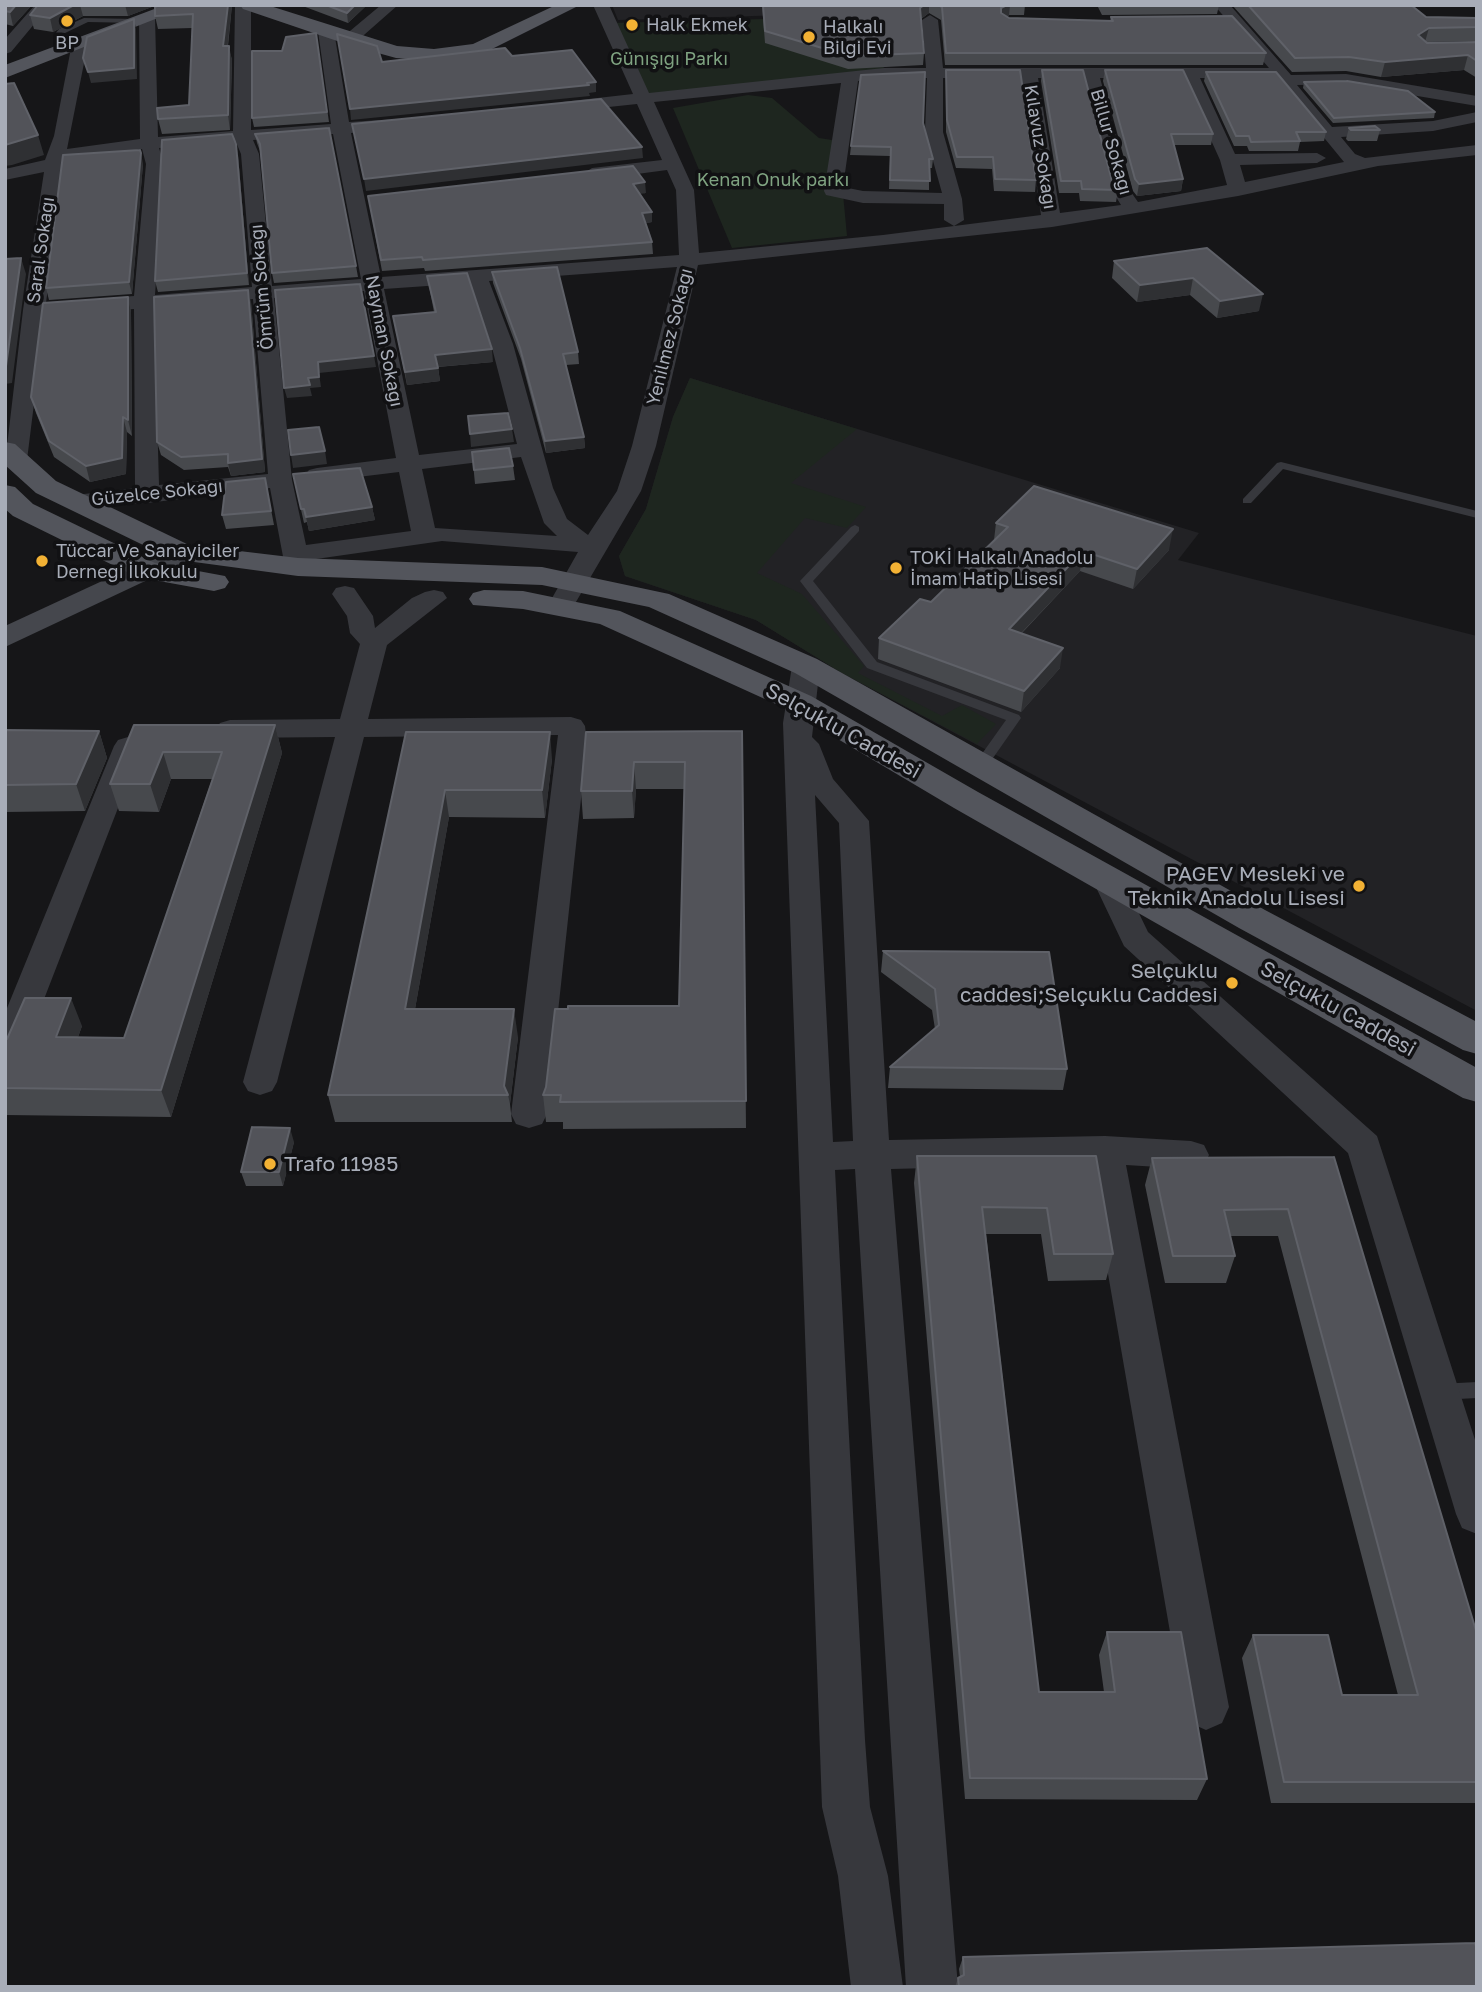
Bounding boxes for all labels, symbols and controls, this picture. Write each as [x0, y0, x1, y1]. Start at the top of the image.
marker: BP [59, 13, 75, 29]
place label: Halk Ekmek [646, 14, 748, 36]
place label: Halkalı Bilgi Evi [823, 16, 892, 58]
marker: Halk Ekmek [624, 17, 640, 33]
marker: Halkalı Bilgi Evi [801, 29, 817, 45]
place label: BP [55, 32, 79, 54]
park label: Günışığı Parkı [610, 48, 728, 70]
street label: Kılavuz Sokağı [1019, 83, 1061, 211]
street label: Billur Sokağı [1086, 87, 1136, 197]
park label: Kenan Onuk parkı [697, 169, 849, 191]
street label: Saral Sokağı [23, 195, 59, 305]
street label: Ömrüm Sokağı [246, 223, 278, 351]
street label: Yenilmez Sokağı [643, 266, 697, 408]
street label: Nayman Sokağı [361, 273, 407, 409]
street label: Güzelce Sokağı [90, 475, 224, 511]
place label: Tüccar Ve Sanayiciler Derneği İlkokulu [56, 540, 239, 582]
place label: TOKİ Halkalı Anadolu İmam Hatip Lisesi [910, 547, 1093, 590]
marker: Tüccar Ve Sanayiciler Derneği İlkokulu [34, 553, 50, 569]
marker: TOKİ Halkalı Anadolu İmam Hatip Lisesi [888, 560, 904, 576]
street label: Selçuklu Caddesi [761, 678, 925, 784]
place label: PAGEV Mesleki ve Teknik Anadolu Lisesi [1127, 861, 1345, 911]
marker: PAGEV Mesleki ve Teknik Anadolu Lisesi [1351, 878, 1367, 894]
street label: Selçuklu Caddesi [1256, 956, 1420, 1062]
place label: Selçuklu caddesi;Selçuklu Caddesi [960, 958, 1218, 1008]
marker: Selçuklu caddesi;Selçuklu Caddesi [1224, 975, 1240, 991]
place label: Trafo 11985 [284, 1151, 398, 1177]
marker: Trafo 11985 [262, 1156, 278, 1172]

